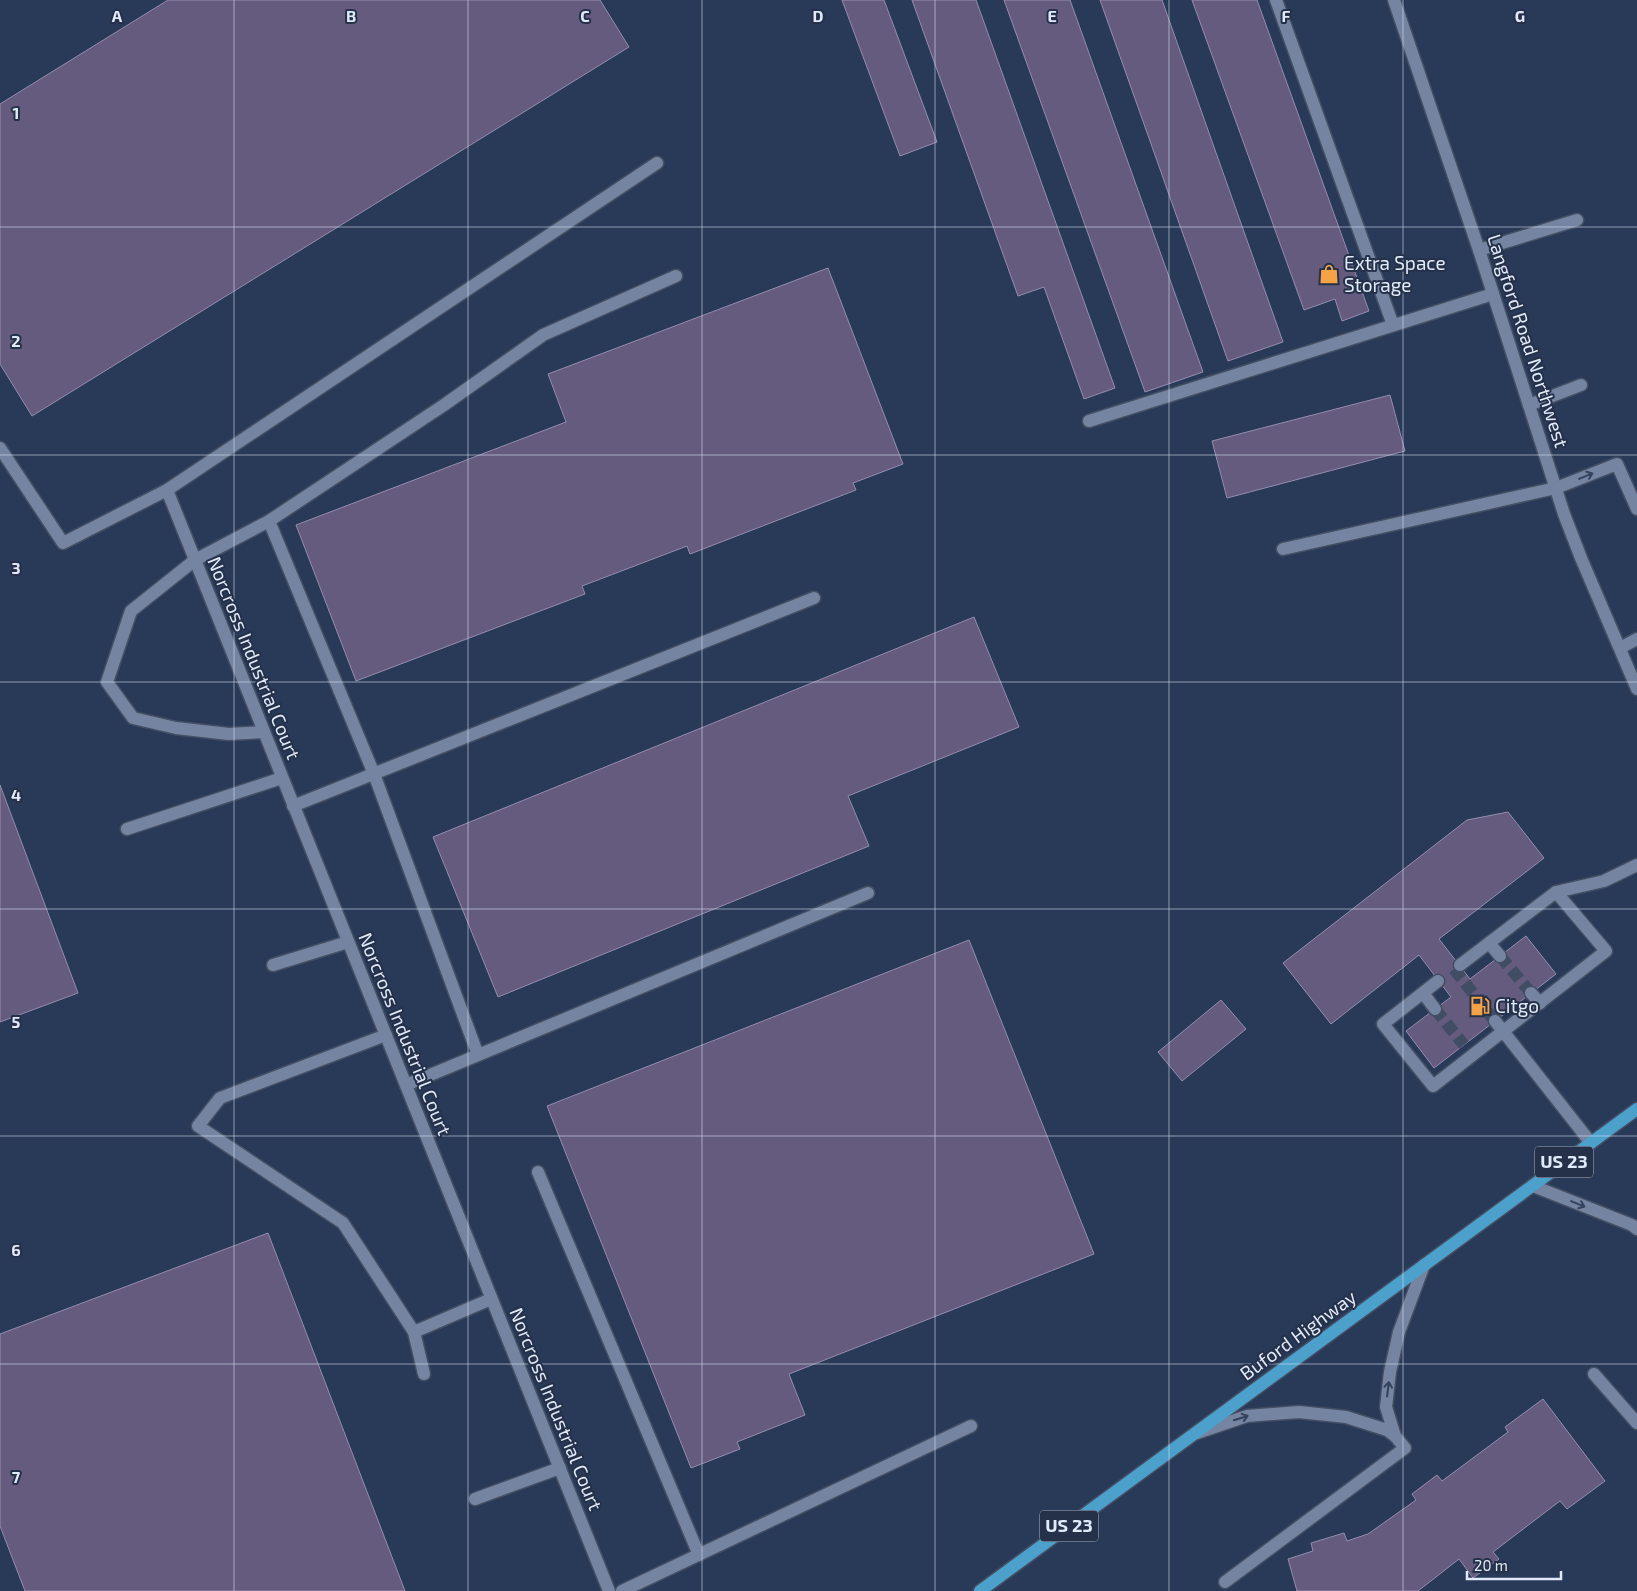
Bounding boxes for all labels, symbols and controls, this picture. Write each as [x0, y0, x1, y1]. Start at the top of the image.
text: A [112, 6, 123, 25]
text: B [346, 6, 356, 25]
text: C [580, 6, 590, 25]
text: D [813, 6, 824, 25]
text: E [1047, 6, 1057, 25]
text: F [1282, 6, 1291, 25]
text: G [1515, 6, 1525, 25]
text: 1 [13, 103, 19, 122]
street label: Langford Road Northwest [1483, 231, 1574, 450]
place label: Extra Space Storage [1344, 251, 1446, 296]
shop icon: Extra Space Storage [1318, 263, 1340, 285]
text: 2 [11, 331, 21, 350]
one-way arrow [1578, 471, 1593, 480]
street label: Norcross Industrial Court [203, 553, 306, 763]
text: 3 [11, 558, 21, 577]
text: 4 [11, 785, 21, 804]
street label: Norcross Industrial Court [354, 929, 457, 1139]
place label: Citgo [1495, 994, 1539, 1017]
fuel station icon: Citgo [1469, 995, 1491, 1017]
text: 5 [12, 1012, 21, 1031]
road number: US 23 [1535, 1146, 1593, 1178]
one-way arrow [1570, 1200, 1585, 1209]
text: 6 [11, 1240, 21, 1259]
street label: Buford Highway [1235, 1285, 1360, 1385]
street label: Norcross Industrial Court [505, 1304, 608, 1514]
one-way arrow [1383, 1381, 1393, 1397]
one-way arrow [1232, 1413, 1248, 1423]
text: 7 [12, 1467, 21, 1486]
road number: US 23 [1040, 1510, 1098, 1542]
scale bar [1467, 1548, 1561, 1580]
text: 20 m [1474, 1556, 1508, 1574]

